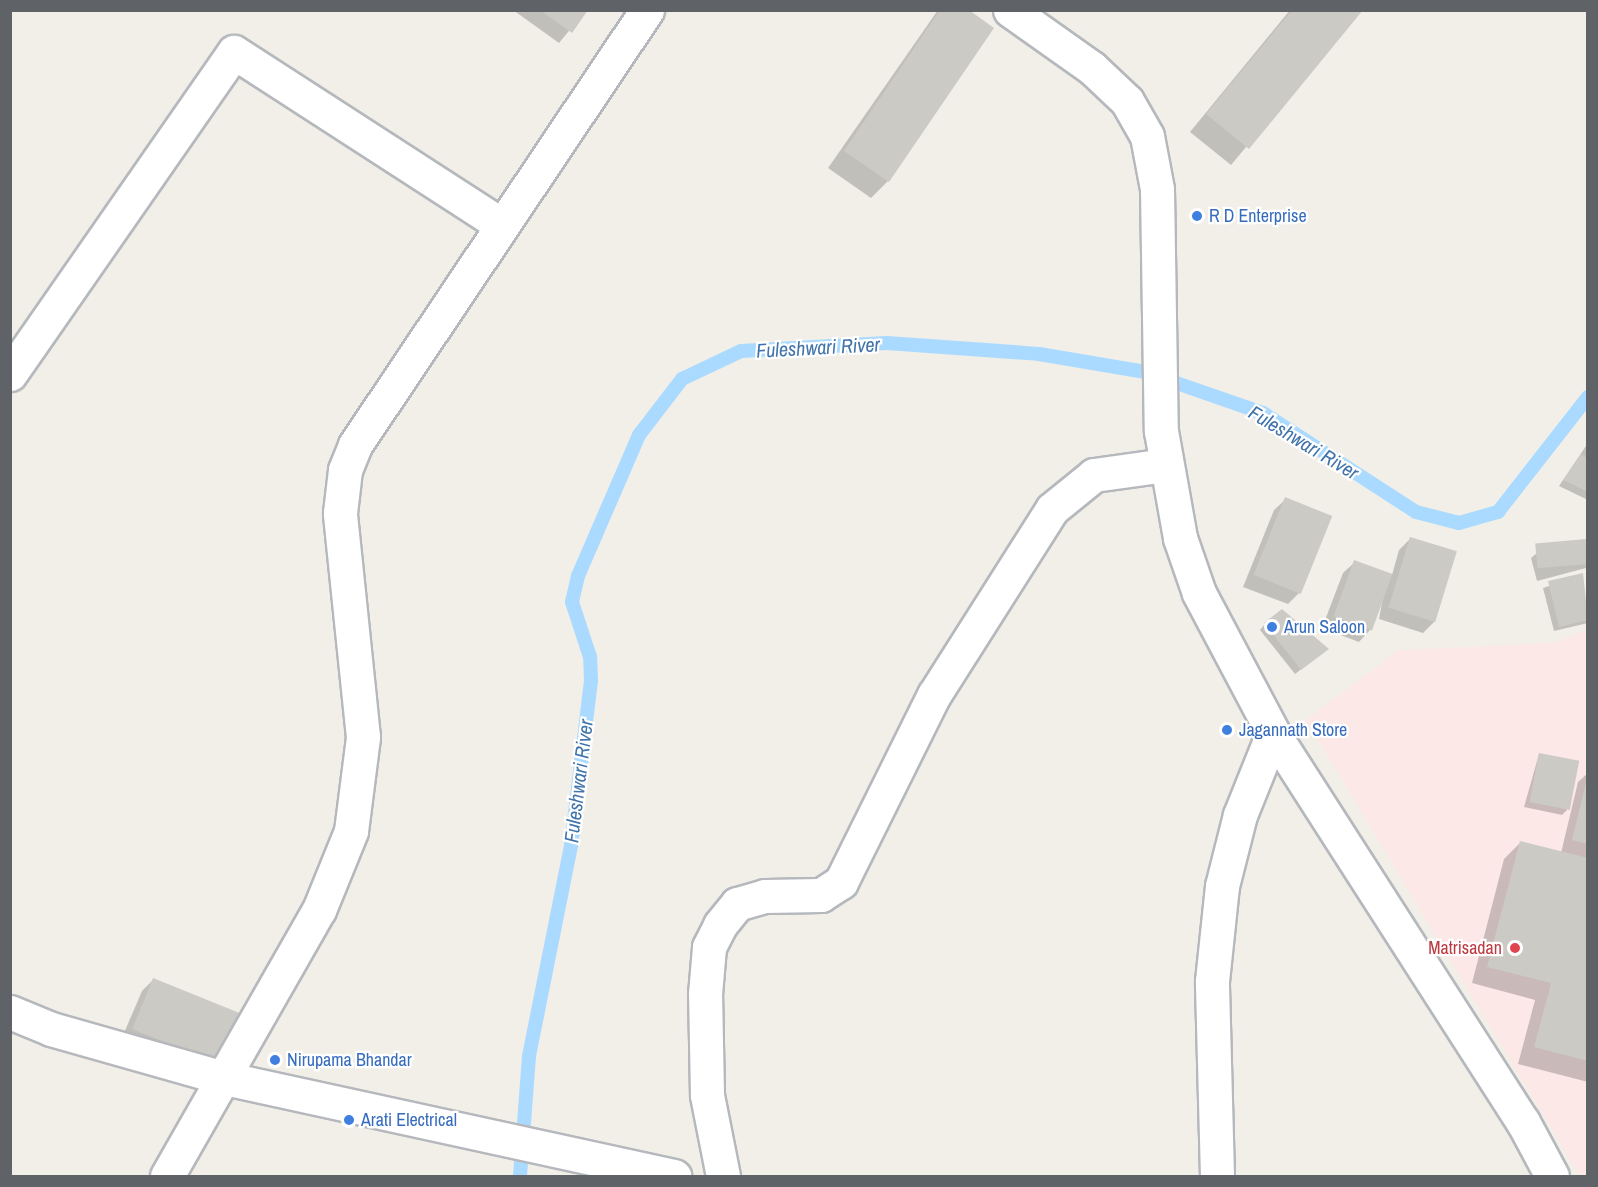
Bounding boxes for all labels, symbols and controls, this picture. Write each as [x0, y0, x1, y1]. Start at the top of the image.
place label: R D Enterprise [1209, 205, 1307, 227]
marker: R D Enterprise [1190, 209, 1204, 223]
water label: Fuleshwari River [755, 332, 881, 362]
water label: Fuleshwari River [1245, 400, 1363, 484]
place label: Arun Saloon [1284, 616, 1365, 638]
marker: Arun Saloon [1265, 620, 1279, 634]
water label: Fuleshwari River [559, 718, 597, 844]
place label: Jagannath Store [1239, 719, 1347, 741]
marker: Jagannath Store [1220, 723, 1234, 737]
place label: Matrisadan [1428, 937, 1502, 959]
marker: Matrisadan [1506, 939, 1524, 957]
place label: Nirupama Bhandar [287, 1049, 412, 1071]
marker: Nirupama Bhandar [268, 1053, 282, 1067]
place label: Arati Electrical [361, 1109, 457, 1131]
marker: Arati Electrical [342, 1113, 356, 1127]

